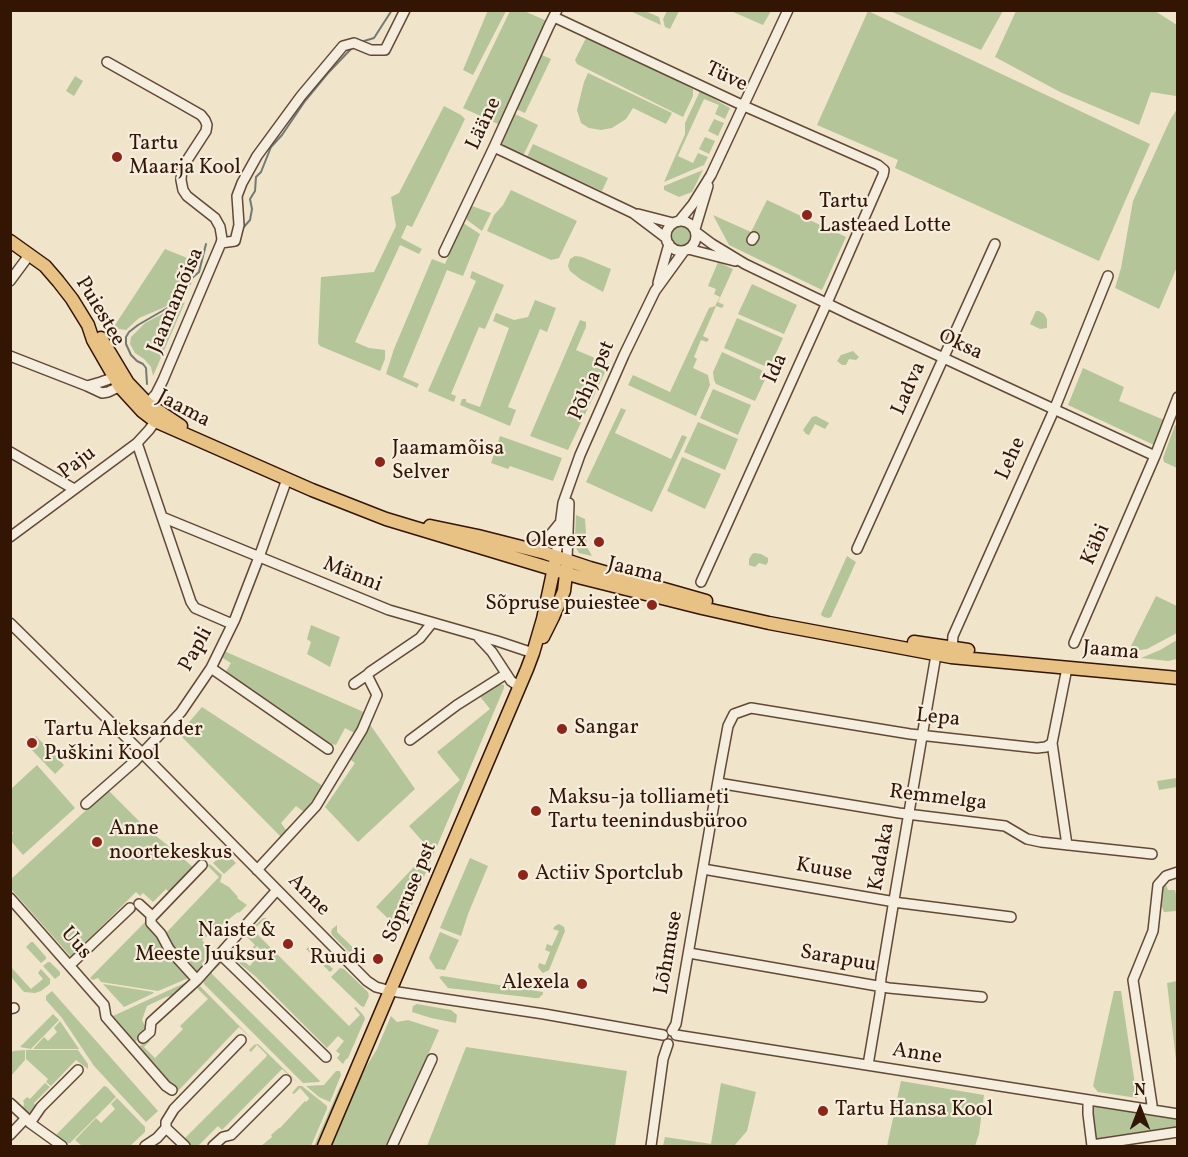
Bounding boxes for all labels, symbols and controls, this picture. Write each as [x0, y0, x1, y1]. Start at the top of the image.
street label: Tüve [701, 57, 751, 99]
street label: Lääne [462, 94, 508, 154]
place label: Tartu Maarja Kool [129, 132, 241, 182]
marker: Tartu Maarja Kool [110, 150, 124, 164]
place label: Tartu Lasteaed Lotte [819, 190, 951, 240]
marker: Tartu Lasteaed Lotte [800, 208, 814, 222]
street label: Jaamamõisa [143, 244, 211, 358]
street label: Puiestee [69, 273, 129, 351]
street label: Oksa [934, 325, 986, 367]
street label: Põhja pst [564, 337, 622, 425]
street label: Ida [759, 350, 795, 388]
street label: Ladva [887, 358, 933, 420]
street label: Jaama [152, 386, 214, 434]
street label: Lehe [992, 434, 1032, 484]
place label: Jaamamõisa Selver [392, 437, 504, 487]
street label: Paju [54, 442, 102, 486]
marker: Jaamamõisa Selver [373, 455, 387, 469]
street label: Käbi [1077, 520, 1117, 570]
place label: Olerex [526, 529, 587, 555]
marker: Olerex [592, 535, 606, 549]
street label: Männi [319, 553, 385, 599]
street label: Jaama [604, 553, 666, 591]
place label: Sõpruse puiestee [485, 592, 640, 618]
marker: Sõpruse puiestee [645, 598, 659, 612]
street label: Papli [175, 623, 219, 677]
street label: Jaama [1082, 637, 1140, 667]
street label: Lepa [915, 704, 961, 734]
place label: Sangar [574, 716, 639, 742]
place label: Tartu Aleksander Puškini Kool [44, 718, 203, 768]
marker: Sangar [555, 722, 569, 736]
marker: Tartu Aleksander Puškini Kool [25, 736, 39, 750]
street label: Remmelga [888, 780, 988, 818]
place label: Maksu-ja tolliameti Tartu teenindusbüroo [548, 786, 747, 836]
marker: Maksu-ja tolliameti Tartu teenindusbüroo [529, 804, 543, 818]
place label: Anne noortekeskus [109, 817, 232, 867]
street label: Kadaka [865, 821, 901, 893]
marker: Anne noortekeskus [90, 835, 104, 849]
street label: Sõpruse pst [379, 839, 443, 947]
street label: Kuuse [794, 854, 854, 888]
place label: Actiiv Sportclub [535, 862, 683, 888]
marker: Actiiv Sportclub [516, 868, 530, 882]
street label: Anne [281, 869, 335, 923]
street label: Lõhmuse [650, 909, 690, 997]
place label: Naiste & Meeste Juuksur [135, 919, 276, 969]
street label: Uus [54, 923, 96, 965]
marker: Naiste & Meeste Juuksur [281, 937, 295, 951]
street label: Sarapuu [798, 941, 878, 979]
place label: Ruudi [310, 946, 366, 972]
marker: Ruudi [371, 952, 385, 966]
place label: Alexela [502, 971, 570, 997]
marker: Alexela [575, 977, 589, 991]
street label: Anne [890, 1039, 944, 1071]
north arrow [1110, 1079, 1170, 1139]
text: N [1134, 1080, 1146, 1102]
place label: Tartu Hansa Kool [835, 1098, 993, 1124]
marker: Tartu Hansa Kool [816, 1104, 830, 1118]

